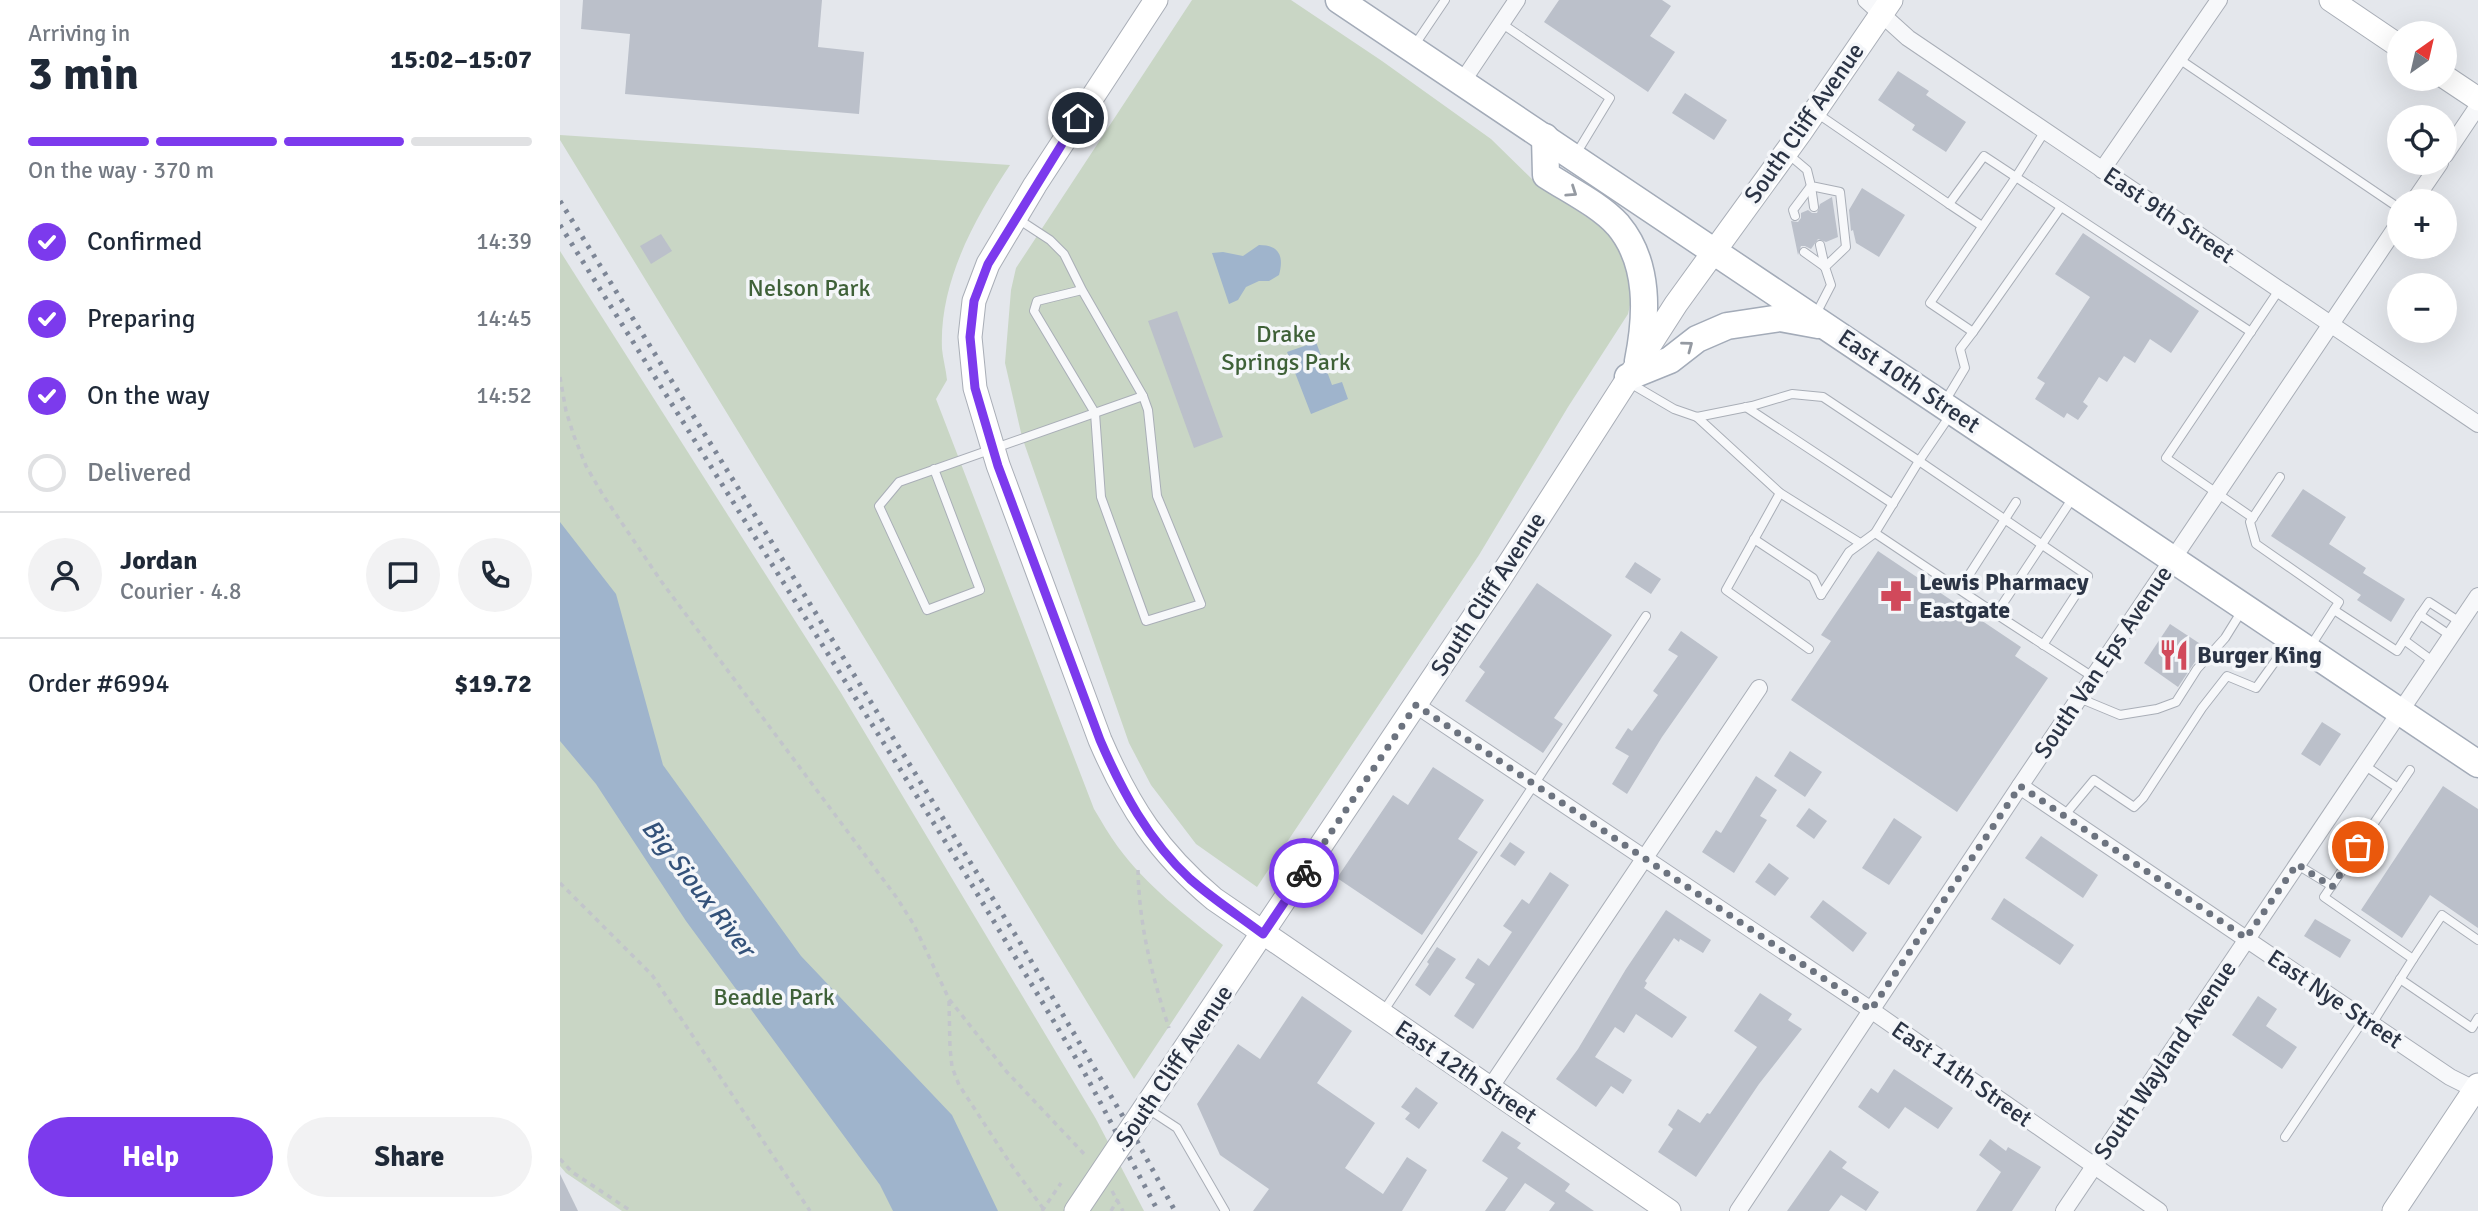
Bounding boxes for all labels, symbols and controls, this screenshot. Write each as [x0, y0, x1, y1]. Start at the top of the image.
text: Arriving in [28, 19, 130, 48]
north arrow [2387, 21, 2457, 91]
map controls [2387, 21, 2457, 343]
street label: South Cliff Avenue [1737, 37, 1871, 209]
text: 15:02–15:07 [390, 44, 532, 76]
text: 3 min [28, 46, 139, 102]
pin [1048, 88, 1108, 148]
icon: home [1059, 99, 1097, 137]
button: locate [2387, 105, 2457, 175]
text: On the way · 370 m [28, 156, 214, 185]
street label: East 9th Street [2098, 160, 2240, 270]
one-way arrow [1564, 184, 1577, 196]
button: + [2387, 189, 2457, 259]
icon: check [28, 223, 66, 261]
text: Confirmed [87, 226, 202, 258]
text: 14:39 [476, 227, 532, 256]
park label: Nelson Park [748, 273, 870, 303]
button: − [2387, 273, 2457, 343]
icon: check [28, 300, 66, 338]
text: Preparing [87, 303, 195, 335]
text: 14:45 [476, 304, 532, 333]
park label: Drake Springs Park [1221, 319, 1351, 377]
street label: East 10th Street [1832, 322, 1986, 440]
one-way arrow [1681, 342, 1693, 354]
icon: check [28, 377, 66, 415]
text: On the way [87, 380, 210, 412]
text: 14:52 [476, 381, 532, 410]
text: Delivered [87, 457, 192, 489]
street label: South Cliff Avenue [1424, 506, 1552, 682]
button: person [28, 538, 102, 612]
button: chat [366, 538, 440, 612]
button: phone [458, 538, 532, 612]
text: Jordan [120, 545, 197, 577]
street label: South Van Eps Avenue [2027, 560, 2179, 764]
place label: Lewis Pharmacy Eastgate [1919, 567, 2089, 625]
text: Courier · 4.8 [120, 577, 241, 606]
pharmacy icon: Lewis Pharmacy Eastgate [1879, 579, 1913, 613]
restaurant icon: Burger King [2157, 638, 2191, 672]
place label: Burger King [2197, 640, 2322, 670]
text: Order #6994 [28, 668, 169, 700]
text: $19.72 [454, 668, 532, 700]
water label: Big Sioux River [634, 813, 764, 966]
pin [2328, 817, 2388, 877]
icon: bag [2339, 828, 2377, 866]
courier [1269, 838, 1339, 908]
icon: bike [1285, 854, 1323, 892]
street label: East Nye Street [2262, 943, 2408, 1055]
street label: South Wayland Avenue [2087, 955, 2243, 1165]
street label: South Cliff Avenue [1109, 979, 1239, 1153]
park label: Beadle Park [713, 982, 835, 1012]
street label: East 12th Street [1389, 1013, 1543, 1131]
street label: East 11th Street [1886, 1014, 2038, 1134]
button: Help [28, 1117, 273, 1197]
button: Share [287, 1117, 532, 1197]

